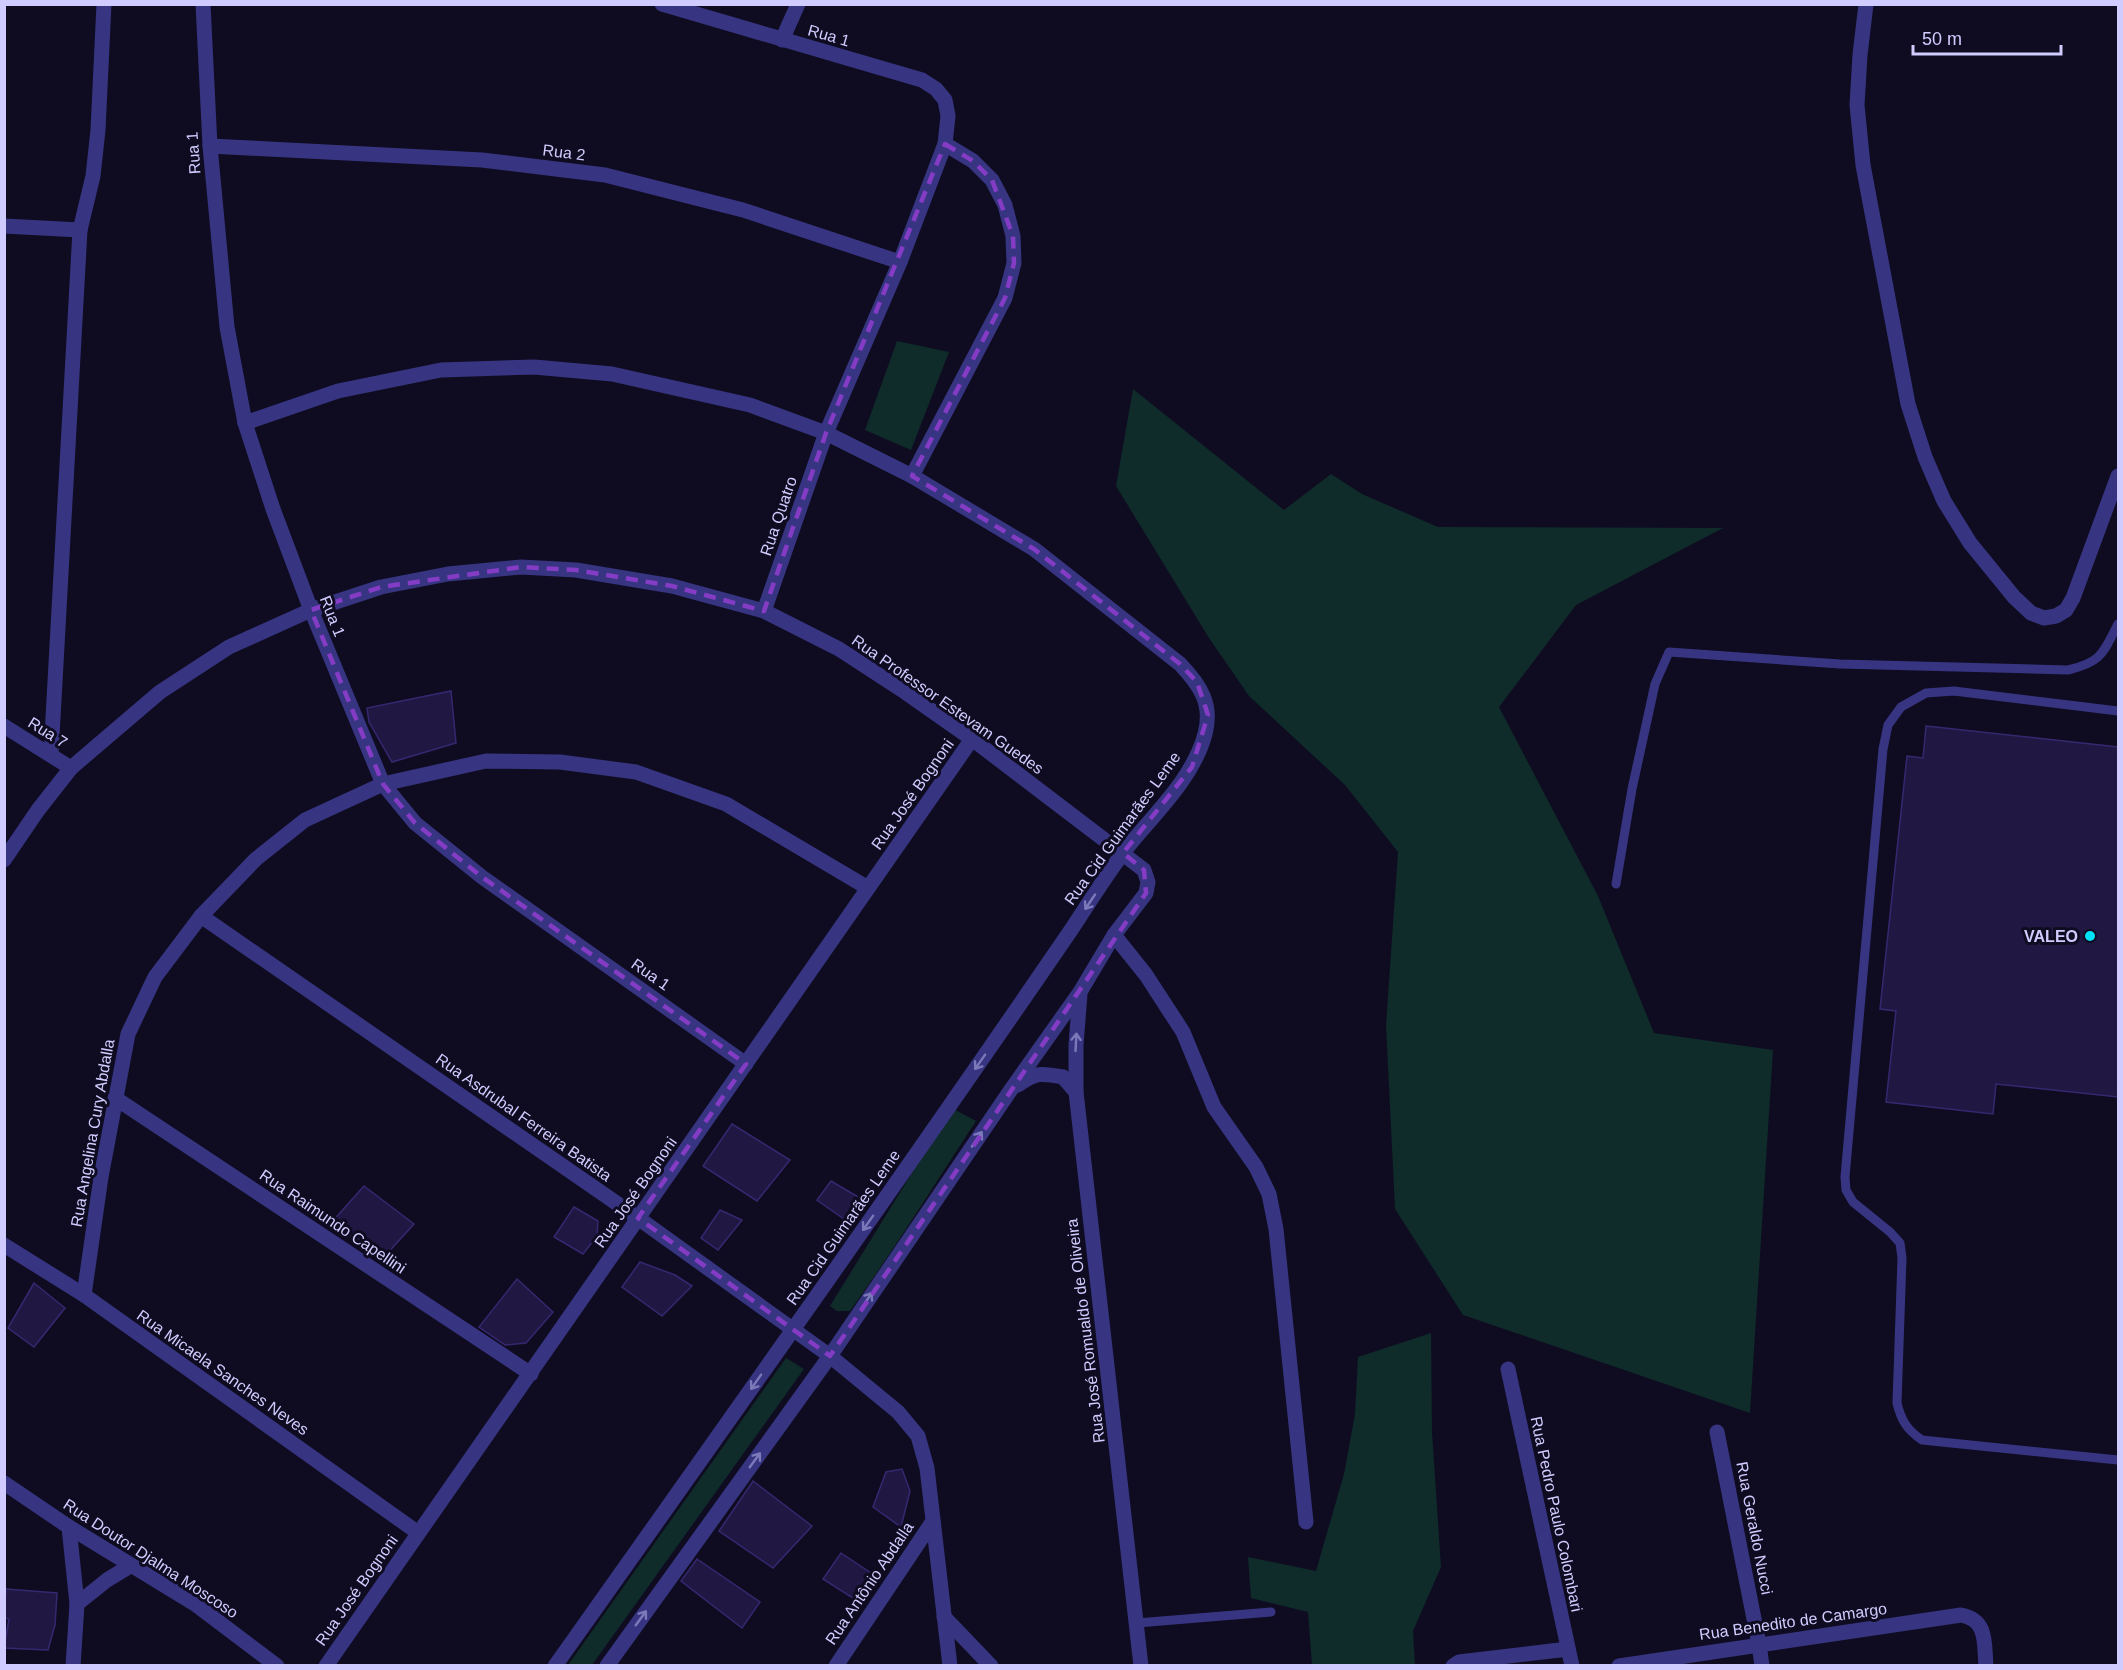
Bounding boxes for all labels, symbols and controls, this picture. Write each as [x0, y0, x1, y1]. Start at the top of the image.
scale bar [1913, 18, 2062, 56]
street label: Rua 1 [806, 21, 852, 50]
text: 50 m [1922, 29, 1962, 49]
street label: Rua 1 [184, 131, 203, 175]
street label: Rua 2 [542, 141, 586, 164]
street label: Rua Quatro [757, 474, 800, 558]
street label: Rua 1 [317, 593, 348, 639]
street label: Rua Professor Estevam Guedes [849, 632, 1047, 777]
street label: Rua 7 [25, 714, 70, 751]
street label: Rua José Bognoni [868, 736, 957, 853]
street label: Rua Cid Guimarães Leme [1061, 748, 1184, 908]
one-way arrow [1084, 893, 1096, 909]
place label: VALEO [2024, 928, 2078, 945]
marker: VALEO [2083, 929, 2097, 943]
street label: Rua 1 [628, 955, 673, 994]
one-way arrow [1071, 1033, 1082, 1053]
street label: Rua Angelina Cury Abdalla [68, 1038, 117, 1228]
street label: Rua Asdrubal Ferreira Batista [433, 1050, 615, 1185]
one-way arrow [974, 1054, 986, 1070]
one-way arrow [971, 1131, 983, 1148]
street label: Rua José Bognoni [591, 1134, 680, 1251]
street label: Rua Cid Guimarães Leme [783, 1147, 903, 1308]
street label: Rua Raimundo Capellini [256, 1166, 409, 1277]
one-way arrow [862, 1214, 874, 1230]
street label: Rua José Romualdo de Oliveira [1063, 1218, 1108, 1444]
one-way arrow [861, 1293, 873, 1309]
street label: Rua Micaela Sanches Neves [134, 1307, 312, 1438]
one-way arrow [750, 1374, 763, 1390]
street label: Rua Pedro Paulo Colombari [1527, 1415, 1586, 1613]
one-way arrow [749, 1452, 761, 1468]
street label: Rua Geraldo Nucci [1733, 1460, 1776, 1596]
street label: Rua Doutor Djalma Moscoso [60, 1496, 241, 1621]
street label: Rua Antônio Abdalla [822, 1519, 917, 1648]
street label: Rua José Bognoni [312, 1532, 401, 1649]
street label: Rua Benedito de Camargo [1698, 1600, 1888, 1643]
one-way arrow [635, 1610, 647, 1627]

